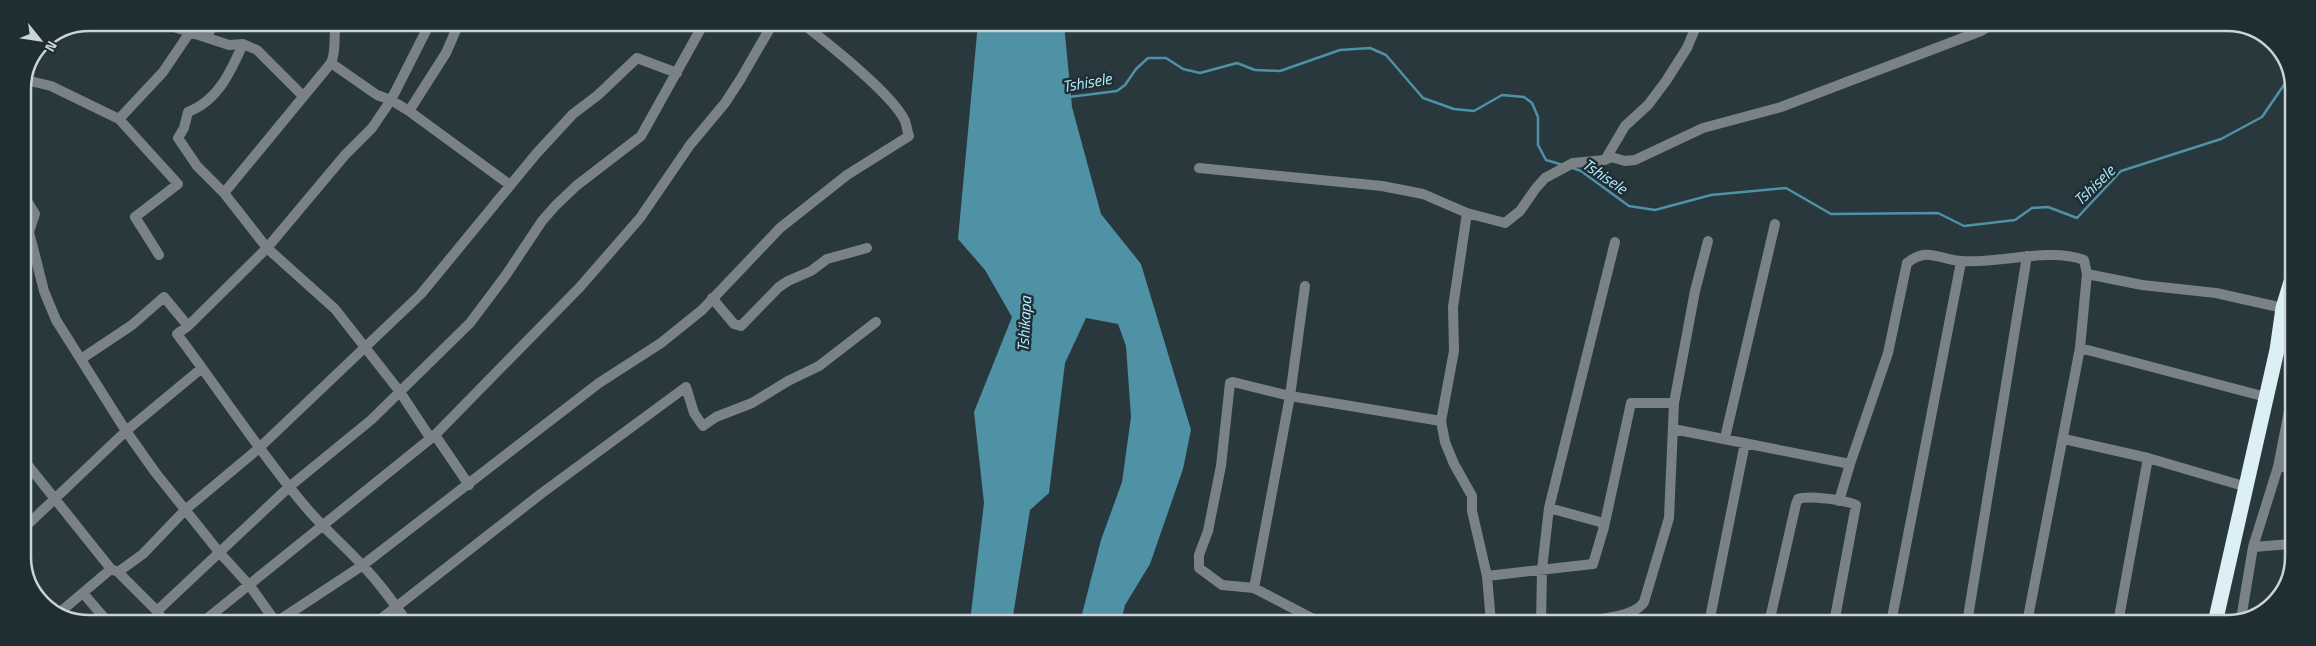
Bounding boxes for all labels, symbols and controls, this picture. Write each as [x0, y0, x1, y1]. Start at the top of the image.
north arrow [15, 15, 65, 65]
text: N [40, 37, 63, 56]
water label: Tshisele [1061, 66, 1115, 98]
water label: Tshisele [1578, 152, 1634, 201]
water label: Tshisele [2068, 158, 2121, 211]
water label: Tshikapa [1011, 295, 1037, 352]

